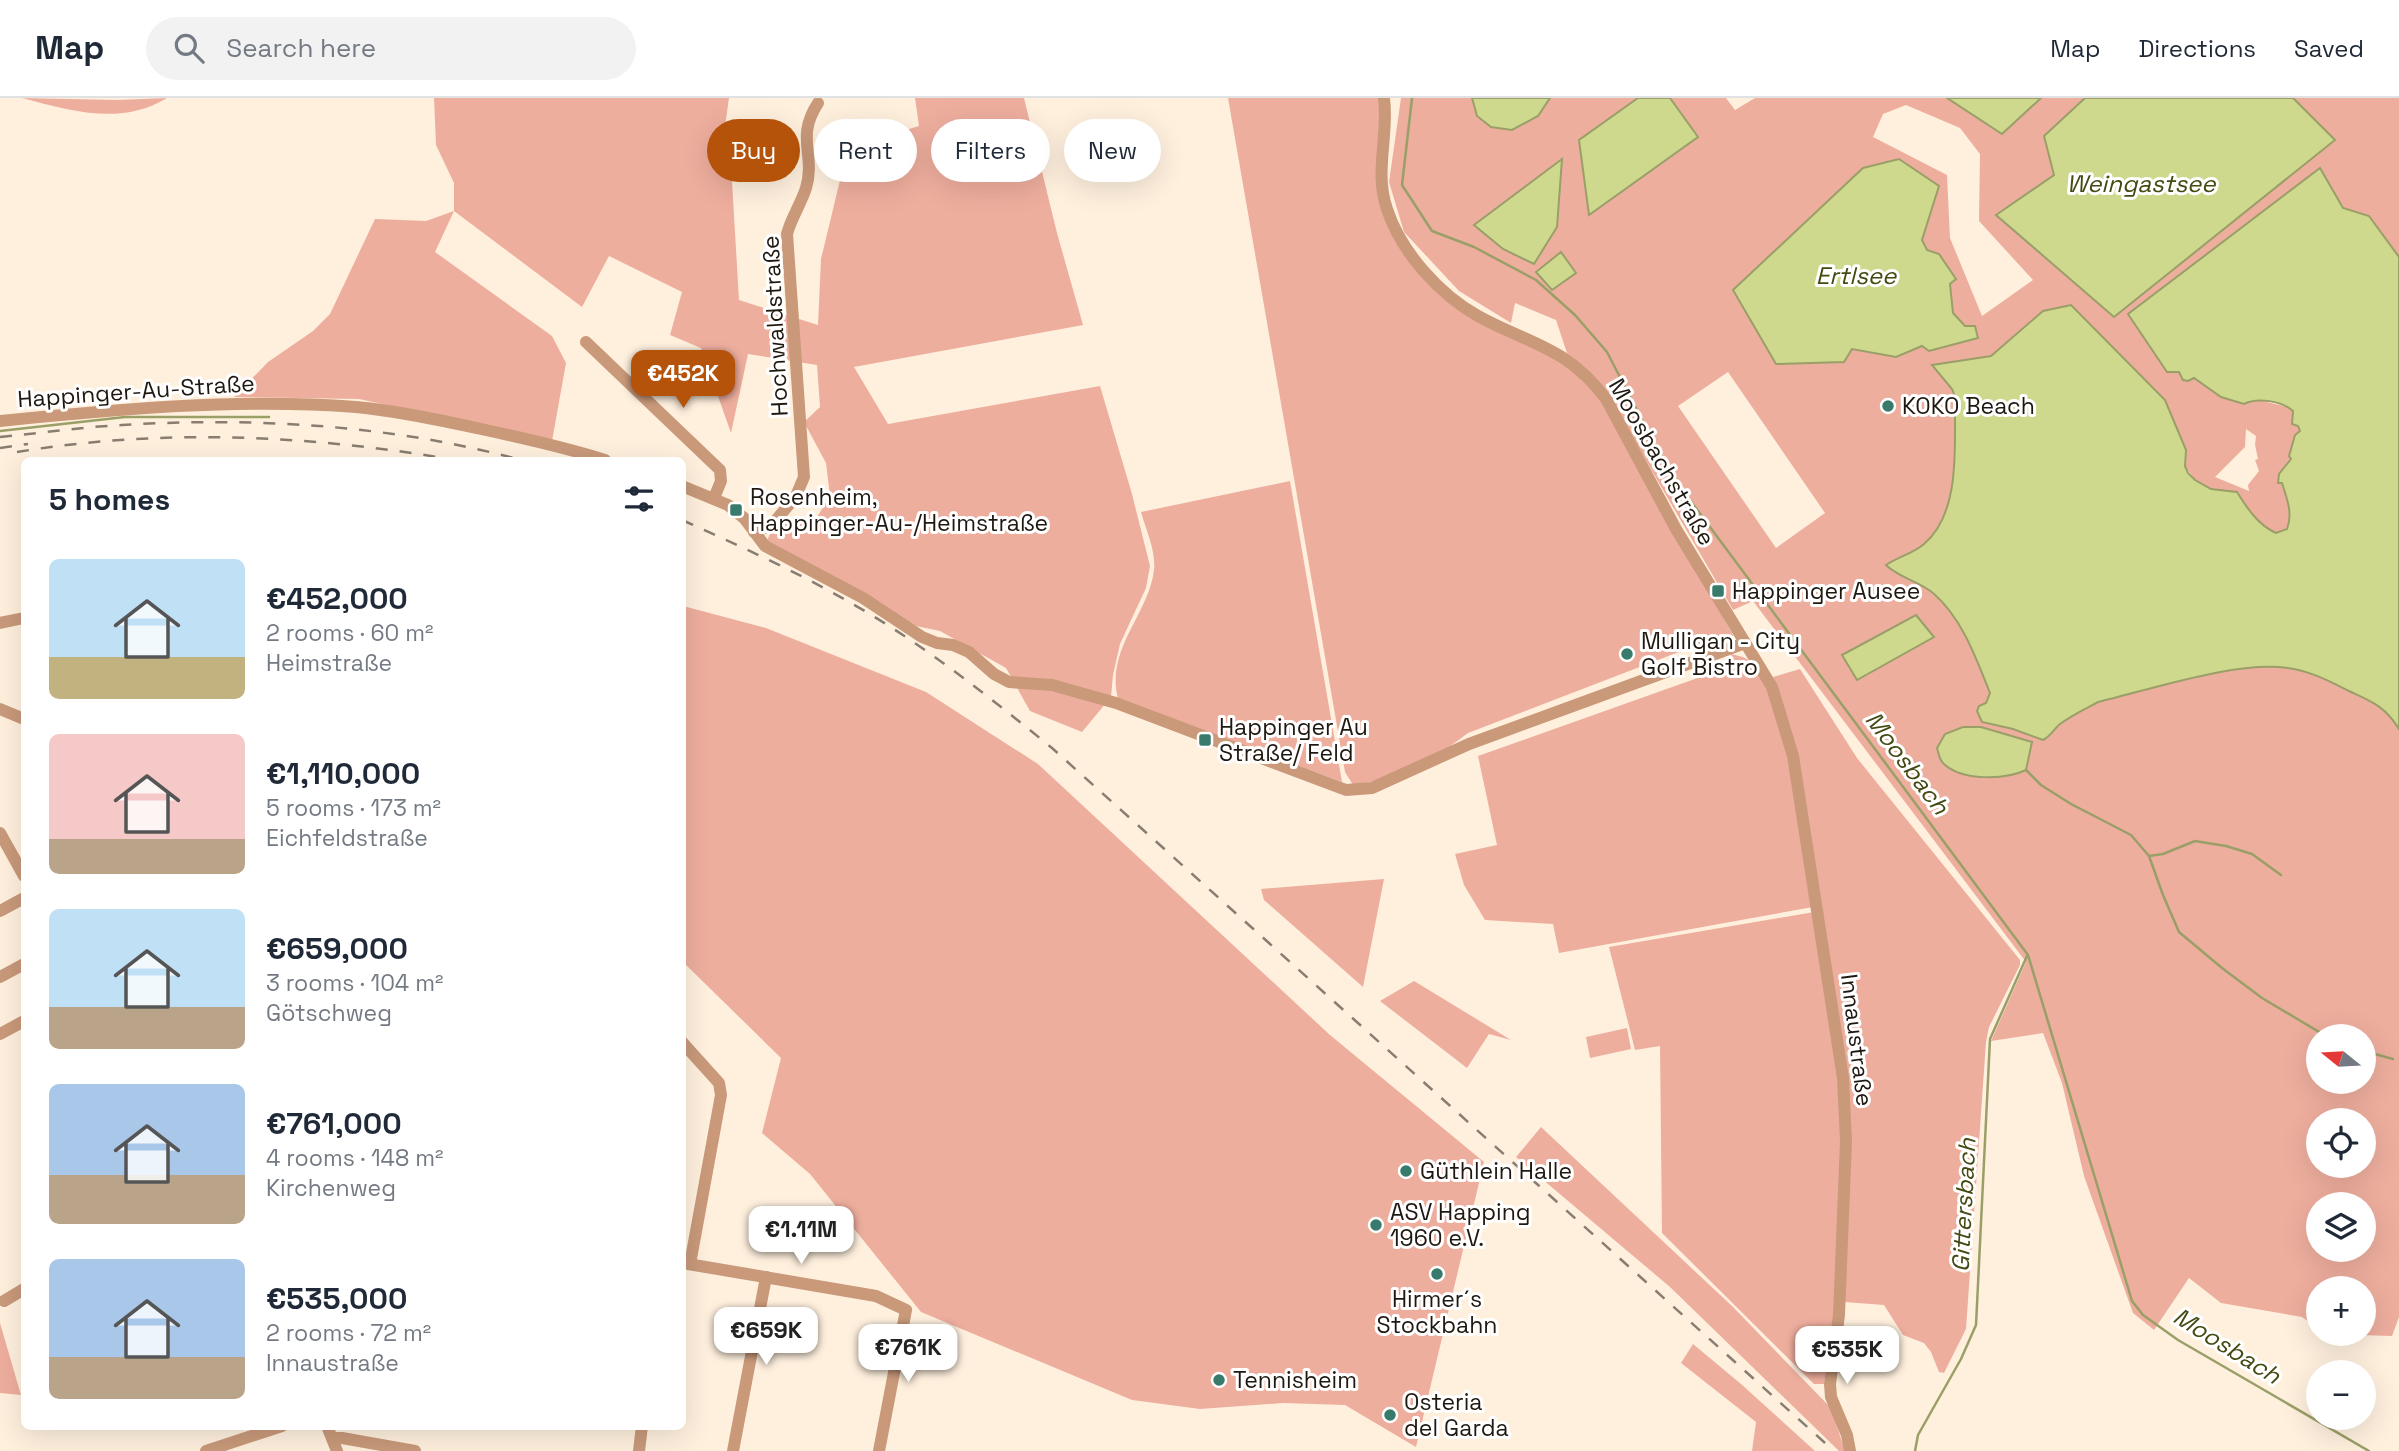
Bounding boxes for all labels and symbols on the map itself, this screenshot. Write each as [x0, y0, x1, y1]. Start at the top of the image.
water label: Weingastsee [2066, 168, 2216, 199]
street label: Hochwaldstraße [755, 235, 795, 417]
water label: Ertlsee [1816, 260, 1897, 291]
pin: €452K [634, 350, 732, 410]
street label: Happinger-Au-Straße [16, 368, 256, 414]
street label: Moosbachstraße [1602, 373, 1722, 551]
place label: KOKO Beach [1902, 391, 2035, 421]
marker: KOKO Beach [1880, 398, 1896, 414]
place label: Rosenheim, Happinger-Au-/Heimstraße [750, 482, 1048, 538]
marker: Rosenheim, Happinger-Au-/Heimstraße [728, 502, 744, 518]
place label: Happinger Ausee [1732, 576, 1920, 606]
marker: Happinger Ausee [1710, 583, 1726, 599]
place label: Mulligan - City Golf Bistro [1641, 626, 1800, 682]
marker: Mulligan - City Golf Bistro [1619, 646, 1635, 662]
water label: Moosbach [1859, 705, 1957, 821]
place label: Happinger Au Straße/ Feld [1219, 712, 1368, 768]
marker: Happinger Au Straße/ Feld [1197, 732, 1213, 748]
street label: Innaustraße [1834, 972, 1880, 1108]
north arrow [2306, 1024, 2376, 1094]
water label: Gittersbach [1945, 1136, 1983, 1273]
place label: Güthlein Halle [1420, 1156, 1572, 1186]
marker: Güthlein Halle [1398, 1163, 1414, 1179]
place label: ASV Happing 1960 e.V. [1390, 1197, 1531, 1253]
pin: €1.11M [744, 1206, 858, 1266]
marker: ASV Happing 1960 e.V. [1368, 1217, 1384, 1233]
marker: Hirmer´s Stockbahn [1429, 1266, 1445, 1282]
place label: Hirmer´s Stockbahn [1377, 1284, 1497, 1340]
water label: Moosbach [2168, 1300, 2288, 1391]
pin: €659K [717, 1308, 815, 1367]
pin: €761K [859, 1324, 957, 1384]
pin: €535K [1798, 1326, 1896, 1386]
place label: Tennisheim [1233, 1365, 1357, 1395]
marker: Tennisheim [1211, 1372, 1227, 1388]
place label: Osteria del Garda [1404, 1387, 1509, 1443]
marker: Osteria del Garda [1382, 1407, 1398, 1423]

